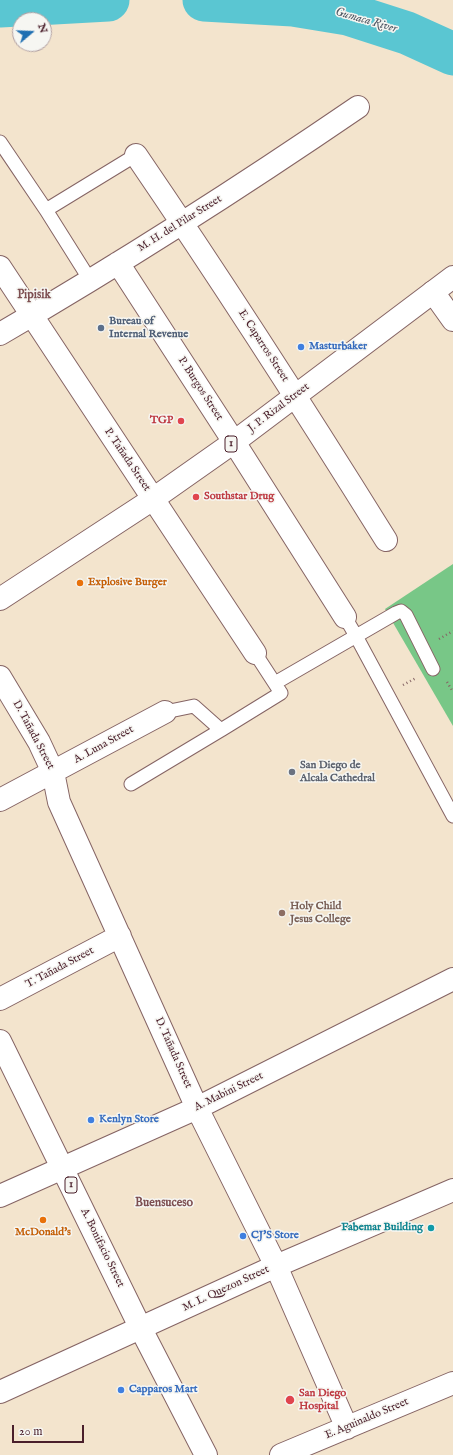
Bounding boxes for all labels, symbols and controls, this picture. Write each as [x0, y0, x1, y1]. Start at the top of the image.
water label: Gumaca River [333, 5, 399, 37]
north arrow [12, 12, 52, 52]
text: N [34, 22, 51, 35]
street label: M. H. del Pilar Street [136, 193, 224, 255]
district label: Pipisik [17, 289, 51, 303]
street label: E. Caparros Street [235, 307, 291, 385]
place label: Bureau of Internal Revenue [109, 315, 188, 341]
marker: Bureau of Internal Revenue [96, 323, 106, 333]
place label: Masturbaker [309, 340, 367, 354]
marker: Masturbaker [296, 342, 306, 352]
street label: P. Burgos Street [175, 355, 225, 423]
street label: J. P. Rizal Street [246, 381, 312, 435]
place label: TGP [150, 414, 173, 428]
marker: TGP [176, 416, 186, 426]
street label: P. Tañada Street [101, 426, 153, 494]
road number: 1 [225, 436, 237, 452]
place label: Southstar Drug [204, 490, 274, 504]
marker: Southstar Drug [191, 492, 201, 502]
place label: Explosive Burger [88, 576, 167, 590]
marker: Explosive Burger [75, 578, 85, 588]
street label: D. Tañada Street [9, 698, 57, 772]
street label: A. Luna Street [72, 723, 136, 767]
place label: San Diego de Alcala Cathedral [300, 759, 375, 785]
marker: San Diego de Alcala Cathedral [287, 767, 297, 777]
place label: Holy Child Jesus College [290, 900, 351, 926]
marker: Holy Child Jesus College [277, 908, 287, 918]
street label: T. Tañada Street [24, 945, 96, 991]
street label: D. Tañada Street [151, 1015, 195, 1091]
street label: A. Mabini Street [192, 1070, 266, 1114]
place label: Kenlyn Store [99, 1113, 159, 1127]
marker: Kenlyn Store [86, 1115, 96, 1125]
road number: 1 [65, 1177, 77, 1193]
district label: Buensuceso [135, 1197, 193, 1211]
street label: A. Bonifacio Street [77, 1206, 127, 1290]
marker: McDonald's [38, 1215, 48, 1225]
place label: Fabemar Building [341, 1221, 423, 1235]
marker: Fabemar Building [426, 1223, 436, 1233]
place label: McDonald's [15, 1226, 71, 1240]
place label: CJ'S Store [251, 1229, 299, 1243]
marker: CJ'S Store [238, 1231, 248, 1241]
street label: M. L. Quezon Street [181, 1263, 271, 1315]
place label: Capparos Mart [129, 1383, 197, 1397]
marker: Capparos Mart [116, 1385, 126, 1395]
place label: San Diego Hospital [299, 1387, 346, 1413]
marker: San Diego Hospital [284, 1394, 296, 1406]
street label: E. Aguinaldo Street [323, 1395, 411, 1443]
scale bar [14, 1417, 86, 1443]
text: 20 m [19, 1424, 42, 1439]

